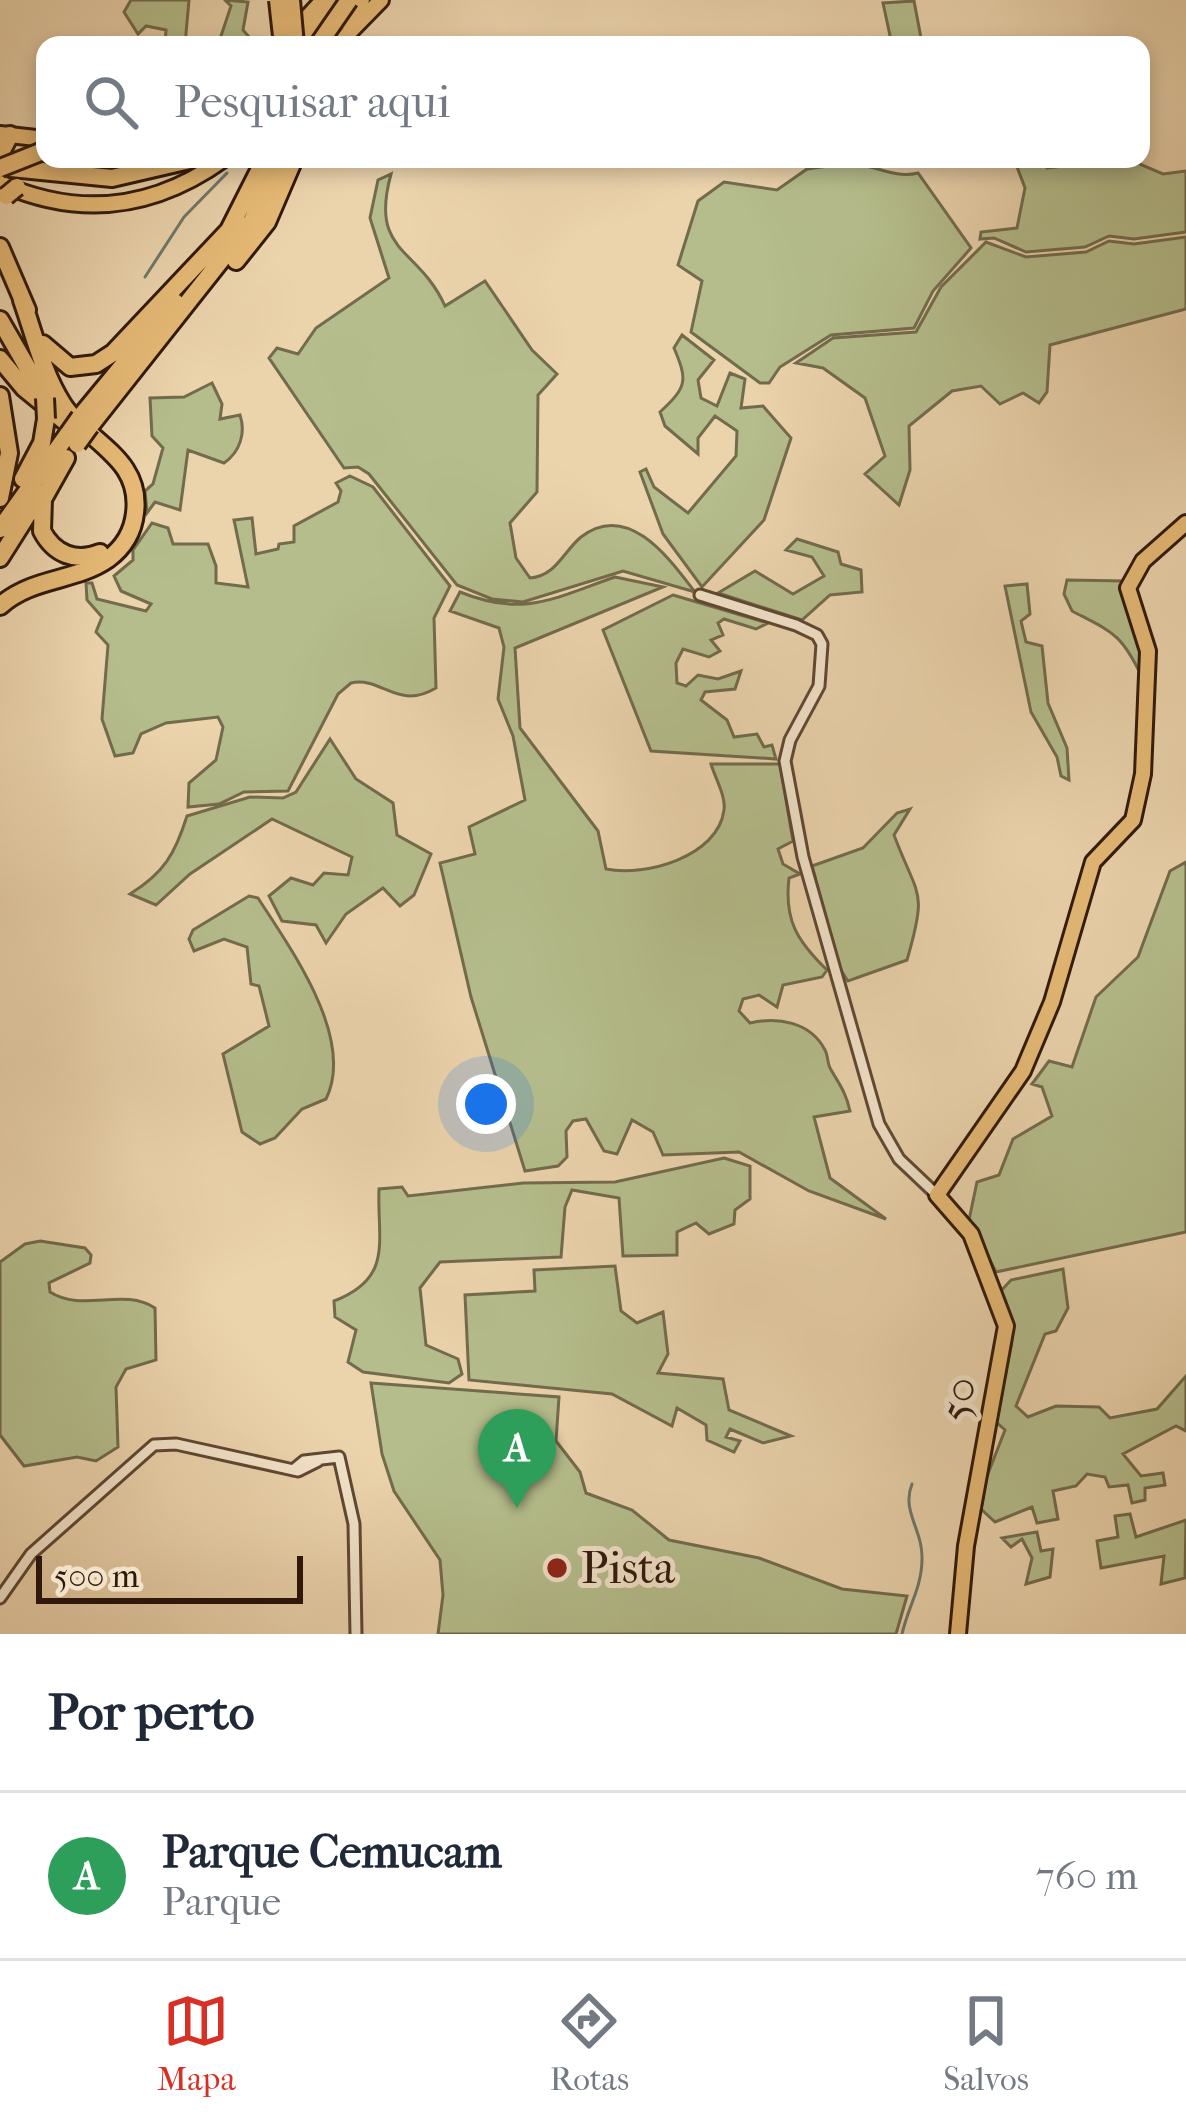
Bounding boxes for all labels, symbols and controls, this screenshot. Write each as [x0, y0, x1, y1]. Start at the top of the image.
search box [36, 36, 1150, 168]
icon: search [78, 69, 144, 135]
text: Pesquisar aqui [174, 76, 450, 129]
your location [456, 1074, 516, 1134]
street label: 50 [928, 1372, 988, 1426]
pin: A [478, 1409, 556, 1508]
place label: Pista [581, 1542, 676, 1595]
scale bar [36, 1550, 303, 1603]
marker: Pista [544, 1555, 570, 1581]
text: 500 m [54, 1557, 139, 1596]
text: Por perto [48, 1682, 255, 1742]
text: Parque Cemucam [162, 1826, 502, 1879]
text: A [74, 1853, 100, 1899]
text: 760 m [1036, 1853, 1138, 1899]
text: Parque [162, 1879, 281, 1925]
tab: Mapa [157, 1988, 236, 2099]
tab: Rotas [550, 1988, 629, 2099]
tab: Salvos [943, 1988, 1029, 2099]

